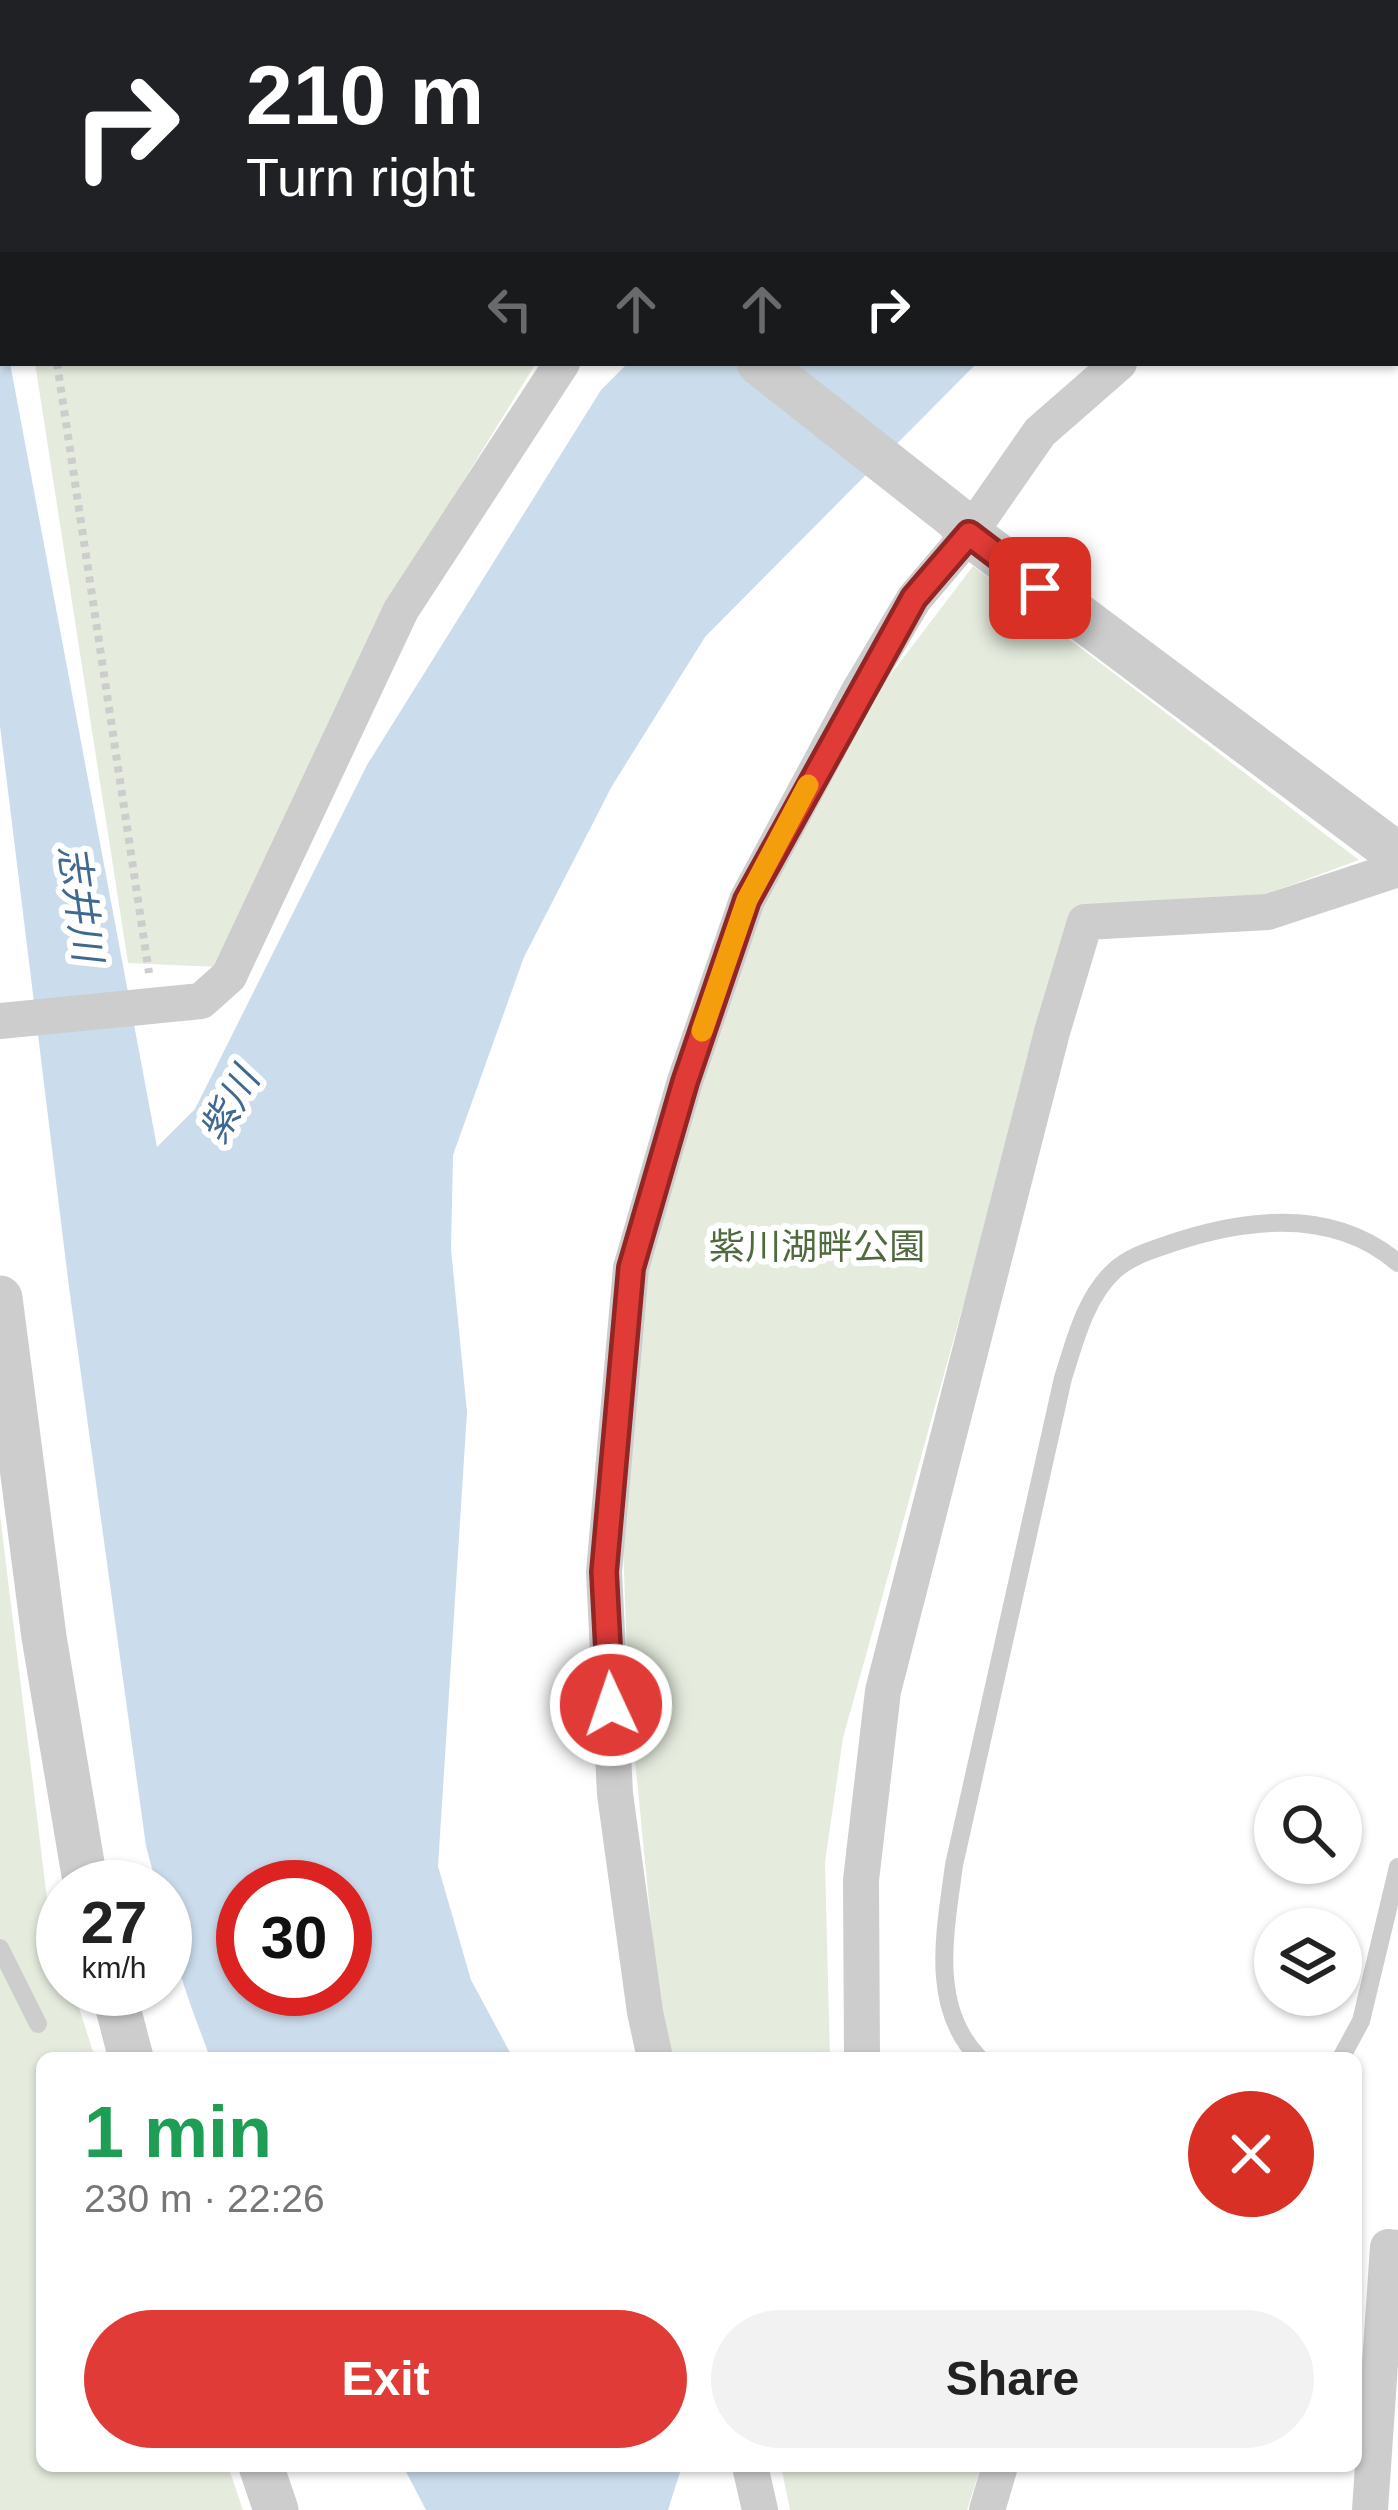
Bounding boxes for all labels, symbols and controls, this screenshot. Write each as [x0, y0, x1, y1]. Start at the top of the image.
icon: right [48, 48, 204, 204]
text: 210 m [246, 48, 484, 142]
text: Turn right [246, 147, 475, 207]
icon: left [477, 276, 543, 342]
icon: ahead [603, 276, 669, 342]
icon: ahead [729, 276, 795, 342]
icon: right [855, 276, 921, 342]
pin [989, 537, 1091, 639]
icon: arrive [1007, 555, 1073, 621]
water label: 志井川 [51, 842, 110, 968]
water label: 紫川 [192, 1057, 269, 1150]
park label: 紫川湖畔公園 [709, 1226, 925, 1267]
position arrow [548, 1642, 674, 1768]
map controls [1254, 1776, 1362, 2016]
button: search [1254, 1776, 1362, 1884]
speed limit sign: 30 [216, 1860, 372, 2016]
text: 27 [81, 1889, 147, 1956]
button: layers [1254, 1908, 1362, 2016]
text: km/h [81, 1951, 147, 1984]
button: close [1188, 2091, 1314, 2217]
text: 1 min [84, 2092, 272, 2172]
text: 230 m · 22:26 [84, 2177, 325, 2220]
button: Exit [84, 2310, 687, 2448]
button: Share [711, 2310, 1314, 2448]

